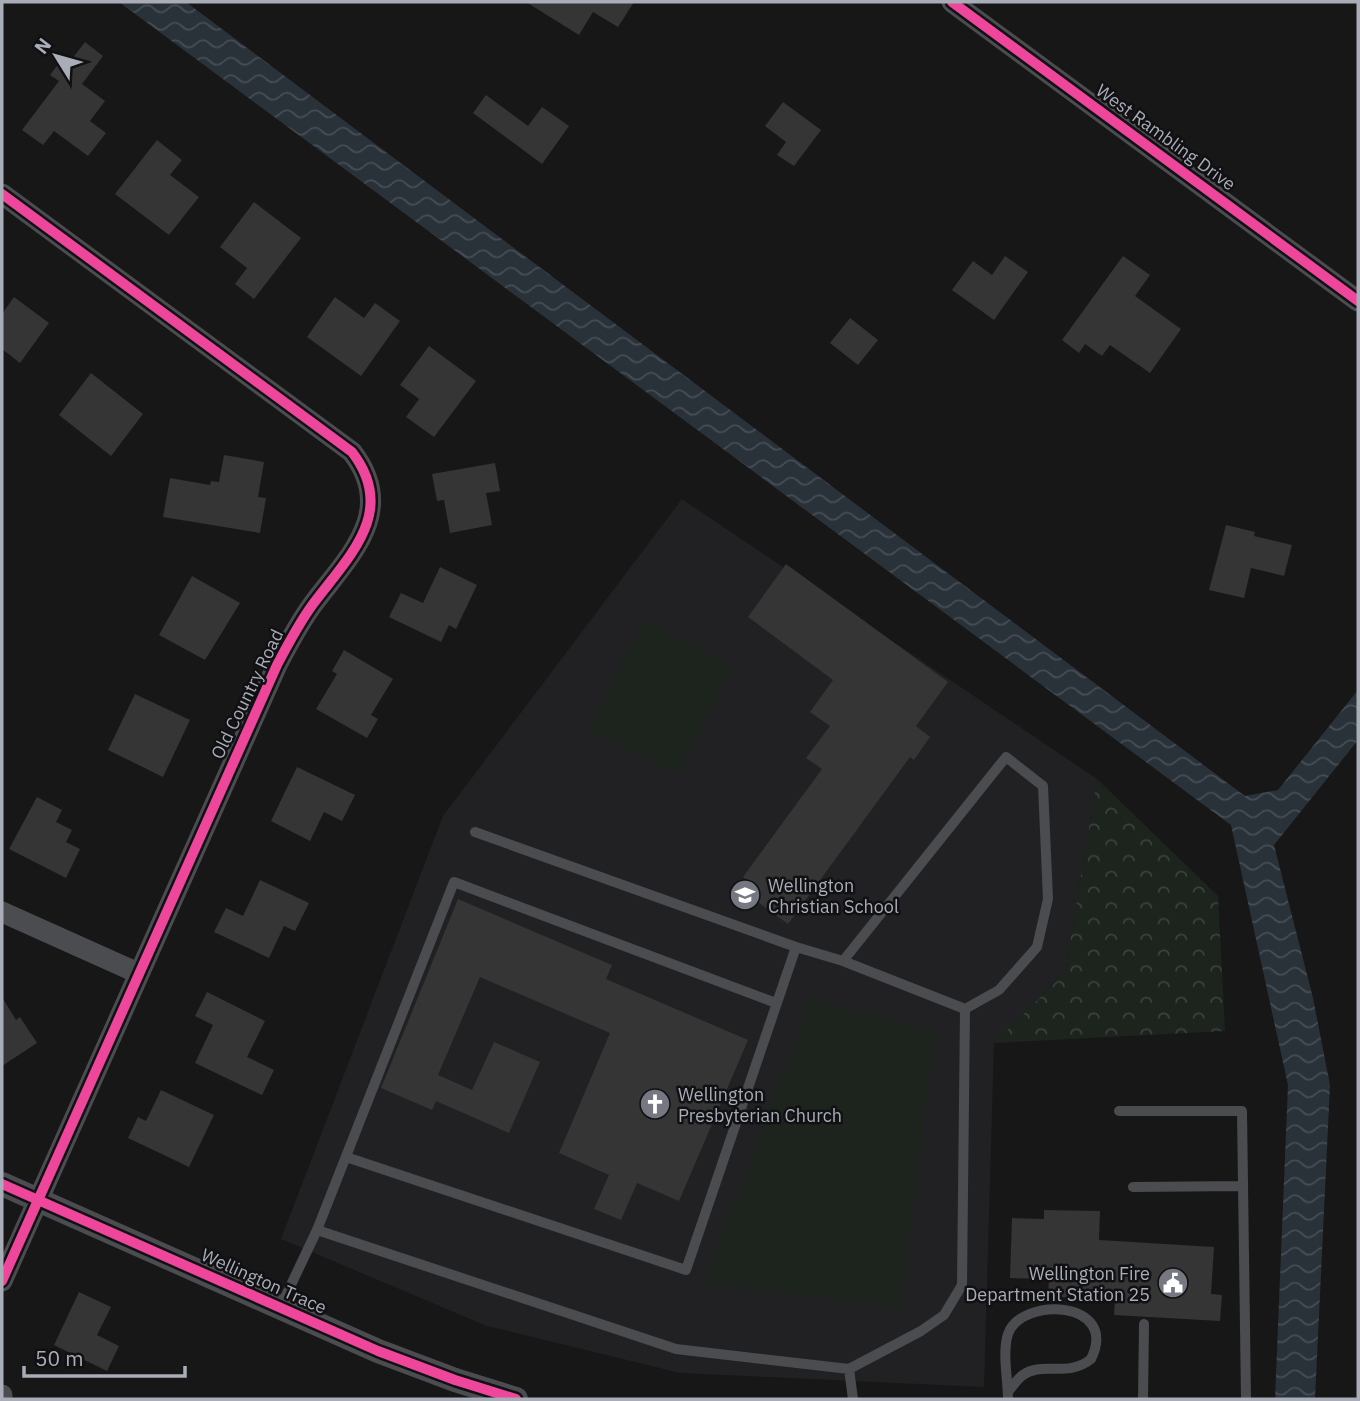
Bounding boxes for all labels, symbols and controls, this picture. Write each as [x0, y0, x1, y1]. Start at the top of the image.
north arrow [21, 21, 91, 91]
text: N [29, 33, 56, 58]
street label: West Rambling Drive [1092, 79, 1240, 195]
street label: Old Country Road [206, 625, 288, 763]
place label: Wellington Christian School [768, 874, 899, 918]
school or university icon: Wellington Christian School [728, 878, 762, 912]
place label: Wellington Presbyterian Church [678, 1083, 842, 1127]
church icon: Wellington Presbyterian Church [638, 1087, 672, 1121]
street label: Wellington Trace [198, 1243, 330, 1319]
place label: Wellington Fire Department Station 25 [965, 1262, 1150, 1306]
public building icon: Wellington Fire Department Station 25 [1156, 1266, 1190, 1300]
scale bar [24, 1334, 186, 1378]
text: 50 m [35, 1344, 84, 1372]

